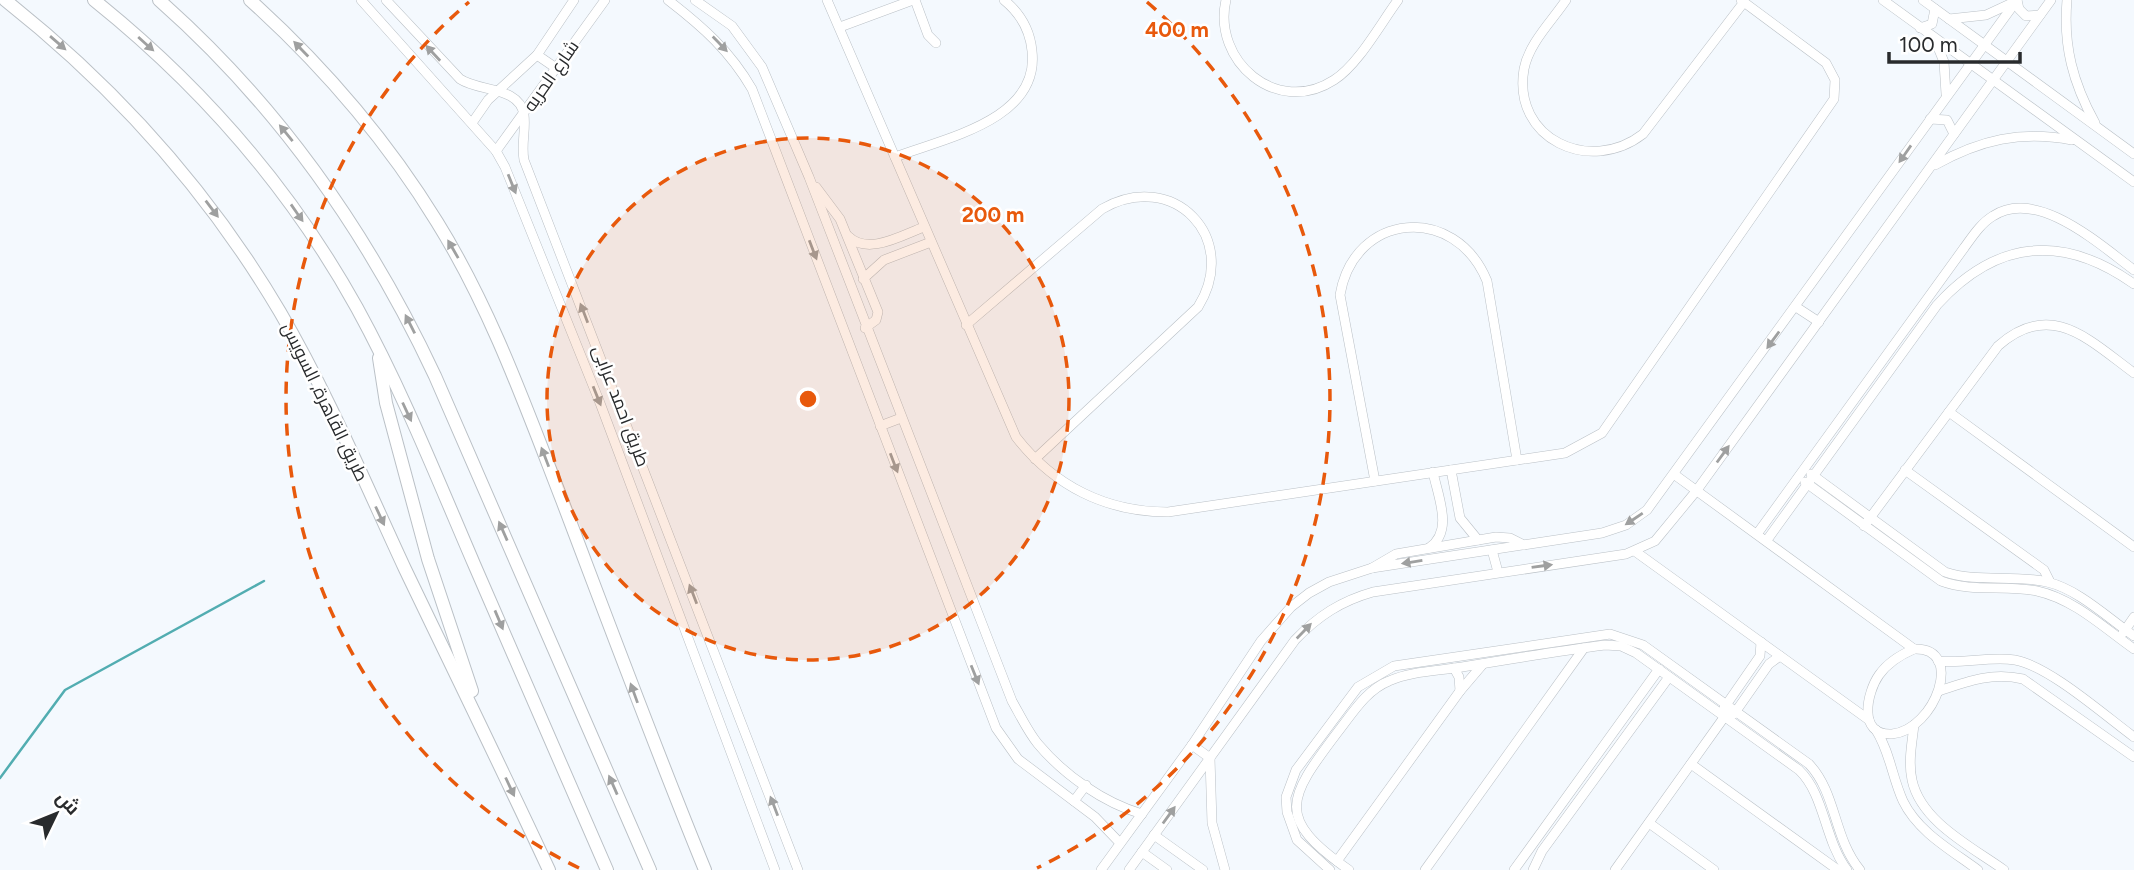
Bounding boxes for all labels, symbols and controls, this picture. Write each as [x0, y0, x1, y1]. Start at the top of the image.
text: 400 m [1145, 17, 1209, 42]
scale bar [1889, 21, 2020, 65]
text: 100 m [1899, 32, 1958, 57]
one-way arrow [49, 35, 66, 50]
one-way arrow [712, 35, 728, 52]
one-way arrow [137, 36, 155, 52]
street label: شارع الحريه [518, 36, 584, 116]
one-way arrow [294, 41, 310, 58]
one-way arrow [426, 45, 442, 62]
one-way arrow [279, 125, 294, 142]
one-way arrow [1898, 145, 1912, 163]
one-way arrow [507, 174, 518, 195]
one-way arrow [205, 200, 220, 218]
text: 200 m [962, 202, 1024, 227]
one-way arrow [290, 204, 303, 223]
one-way arrow [807, 239, 818, 260]
one-way arrow [447, 240, 459, 259]
one-way arrow [579, 302, 590, 323]
one-way arrow [404, 313, 416, 333]
street label: طريق القاهرة, السويس [276, 319, 373, 485]
one-way arrow [1766, 330, 1780, 349]
street label: طريق احمد عرابى [587, 342, 654, 470]
one-way arrow [591, 385, 602, 406]
centre of rings [796, 387, 820, 411]
one-way arrow [402, 402, 413, 422]
one-way arrow [1715, 445, 1729, 463]
one-way arrow [540, 446, 551, 467]
one-way arrow [888, 452, 899, 473]
one-way arrow [375, 506, 386, 526]
one-way arrow [1625, 512, 1643, 526]
one-way arrow [497, 521, 509, 541]
one-way arrow [1401, 557, 1423, 568]
one-way arrow [1531, 560, 1553, 571]
one-way arrow [687, 583, 698, 604]
one-way arrow [494, 610, 505, 631]
one-way arrow [1295, 623, 1312, 640]
one-way arrow [969, 665, 980, 686]
one-way arrow [629, 682, 640, 703]
one-way arrow [607, 774, 618, 795]
one-way arrow [504, 777, 516, 797]
north arrow [21, 779, 91, 849]
text: ش [51, 786, 85, 820]
one-way arrow [768, 796, 779, 817]
one-way arrow [1162, 806, 1176, 824]

